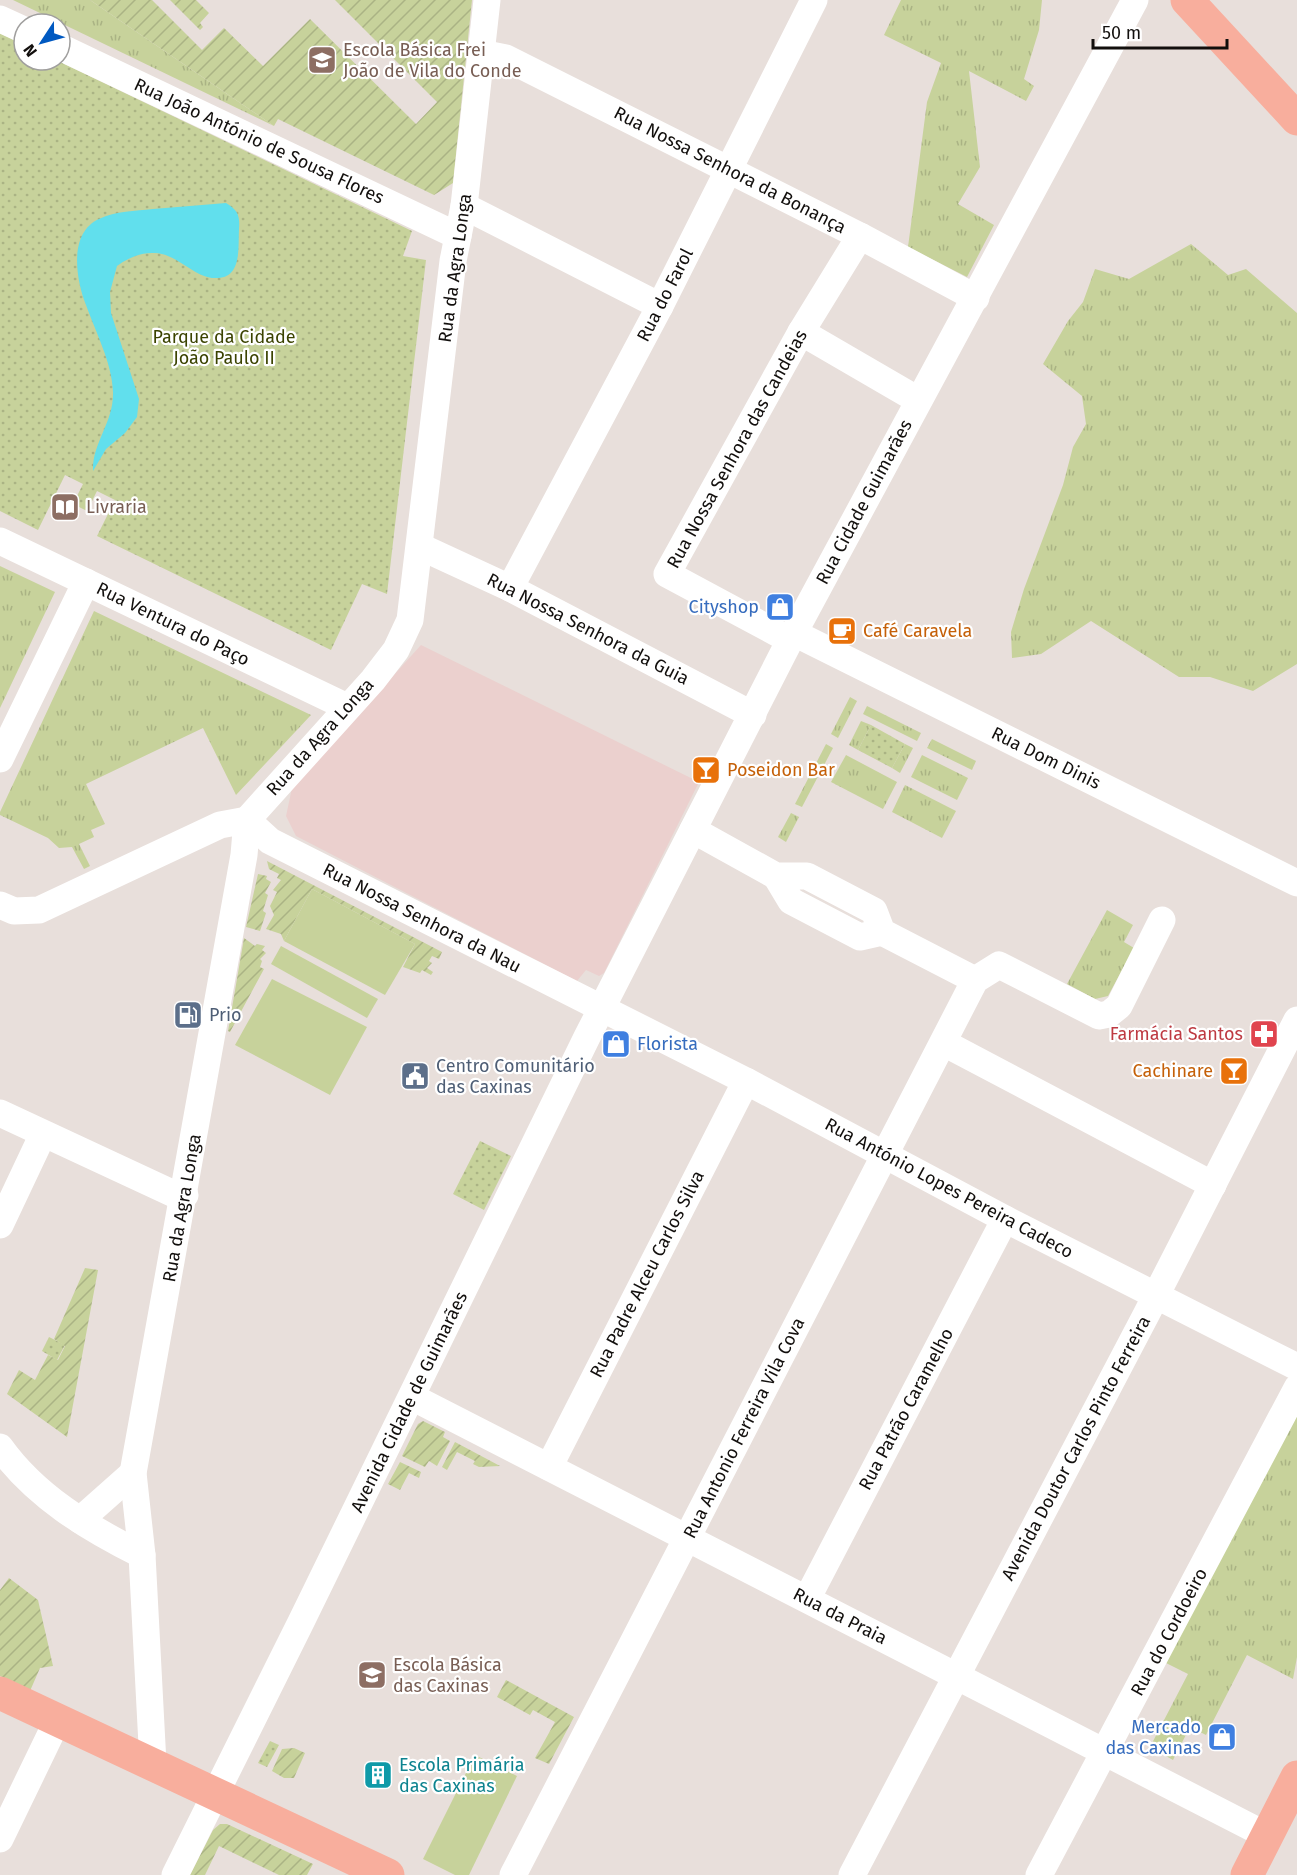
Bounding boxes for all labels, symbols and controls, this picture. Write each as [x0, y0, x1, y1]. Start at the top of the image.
north arrow [12, 12, 72, 72]
scale bar [1093, 12, 1226, 50]
text: 50 m [1102, 22, 1141, 44]
place label: Escola Básica Frei João de Vila do Conde [343, 39, 521, 82]
text: N [19, 41, 41, 60]
school or university icon: Escola Básica Frei João de Vila do Conde [306, 44, 338, 76]
street label: Rua João António de Sousa Flores [131, 73, 387, 209]
street label: Rua Nossa Senhora da Bonança [610, 102, 850, 238]
street label: Rua da Agra Longa [434, 192, 476, 344]
street label: Rua do Farol [632, 245, 698, 345]
park label: Parque da Cidade João Paulo II [152, 326, 296, 369]
street label: Rua Nossa Senhora das Candeias [662, 326, 812, 572]
street label: Rua Cidade Guimarães [811, 416, 917, 588]
library icon: Livraria [49, 491, 81, 523]
place label: Livraria [86, 496, 147, 518]
street label: Rua Nossa Senhora da Guia [483, 568, 693, 690]
street label: Rua Ventura do Paço [93, 577, 253, 671]
shop icon: Cityshop [764, 591, 796, 623]
place label: Cityshop [689, 596, 759, 618]
cafe icon: Café Caravela [826, 615, 858, 647]
place label: Café Caravela [863, 620, 972, 642]
street label: Rua da Agra Longa [262, 674, 378, 800]
street label: Rua Dom Dinis [988, 722, 1104, 794]
bar icon: Poseidon Bar [690, 754, 722, 786]
place label: Poseidon Bar [727, 759, 835, 781]
street label: Rua Nossa Senhora da Nau [319, 858, 525, 978]
fuel station icon: Prio [172, 999, 204, 1031]
place label: Prio [209, 1004, 242, 1026]
pharmacy icon: Farmácia Santos [1248, 1018, 1280, 1050]
place label: Farmácia Santos [1110, 1023, 1243, 1045]
shop icon: Florista [600, 1028, 632, 1060]
place label: Florista [637, 1033, 698, 1055]
place label: Centro Comunitário das Caxinas [436, 1055, 595, 1098]
bar icon: Cachinare [1218, 1055, 1250, 1087]
public building icon: Centro Comunitário das Caxinas [399, 1060, 431, 1092]
place label: Cachinare [1133, 1060, 1213, 1082]
street label: Rua António Lopes Pereira Cadeco [821, 1113, 1077, 1263]
street label: Rua da Agra Longa [158, 1132, 206, 1284]
street label: Rua Padre Alceu Carlos Silva [585, 1167, 709, 1381]
street label: Avenida Cidade de Guimarães [346, 1288, 472, 1516]
street label: Avenida Doutor Carlos Pinto Ferreira [997, 1312, 1155, 1584]
street label: Rua Antonio Ferreira Vila Cova [679, 1314, 809, 1542]
street label: Rua Patrão Caramelho [854, 1324, 958, 1494]
street label: Rua do Cordoeiro [1126, 1564, 1212, 1700]
street label: Rua da Praia [789, 1583, 891, 1649]
place label: Escola Básica das Caxinas [393, 1654, 502, 1697]
school or university icon: Escola Básica das Caxinas [356, 1659, 388, 1691]
place label: Mercado das Caxinas [1105, 1716, 1201, 1759]
shop icon: Mercado das Caxinas [1206, 1721, 1238, 1753]
place label: Escola Primária das Caxinas [399, 1754, 525, 1797]
building icon: Escola Primária das Caxinas [362, 1759, 394, 1791]

